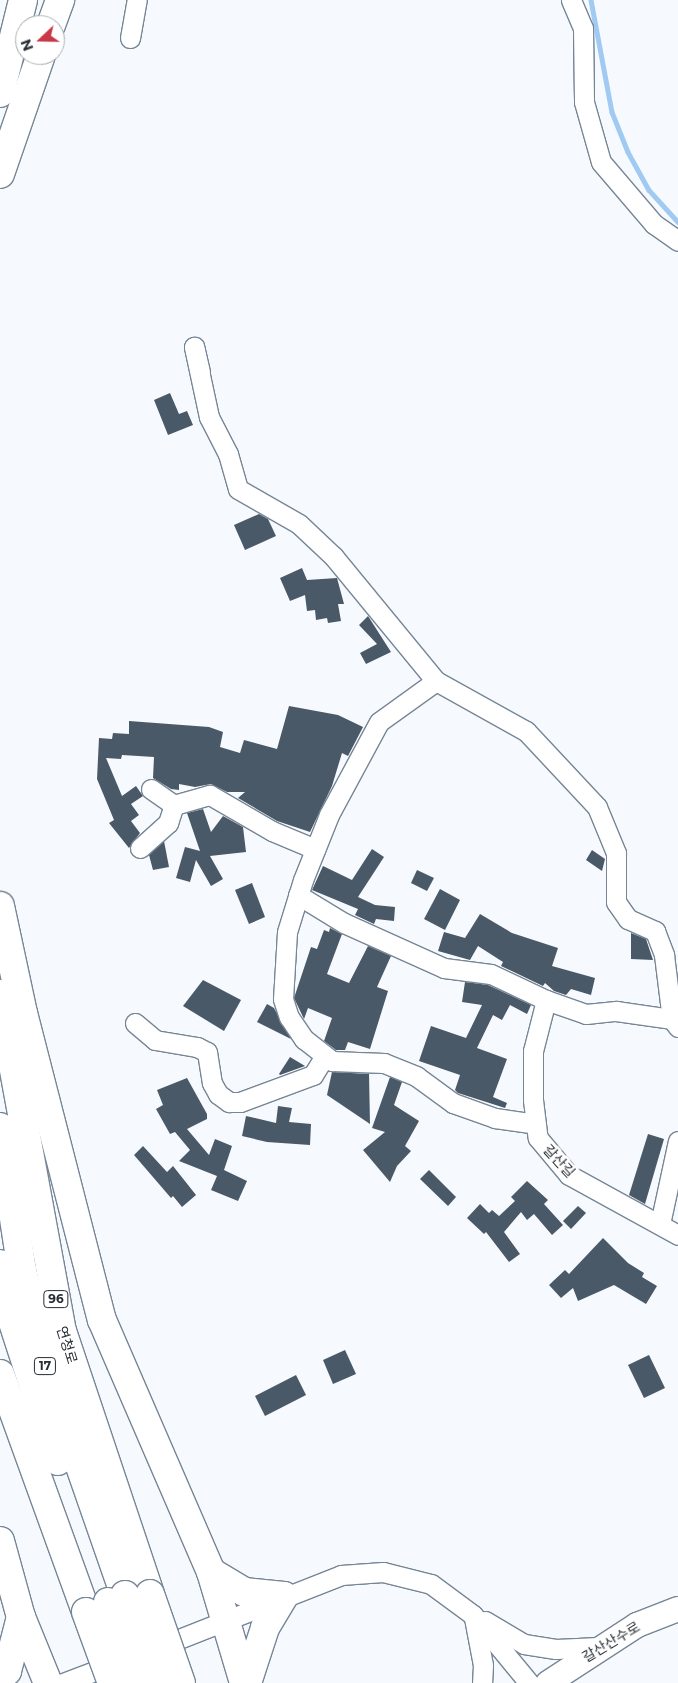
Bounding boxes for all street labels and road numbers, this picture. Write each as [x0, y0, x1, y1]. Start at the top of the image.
street label: 갈산길 [540, 1141, 578, 1181]
road number: 96 [42, 1290, 70, 1308]
street label: 연청로 [53, 1324, 81, 1366]
road number: 17 [34, 1356, 56, 1375]
street label: 갈산산수로 [579, 1618, 643, 1666]

